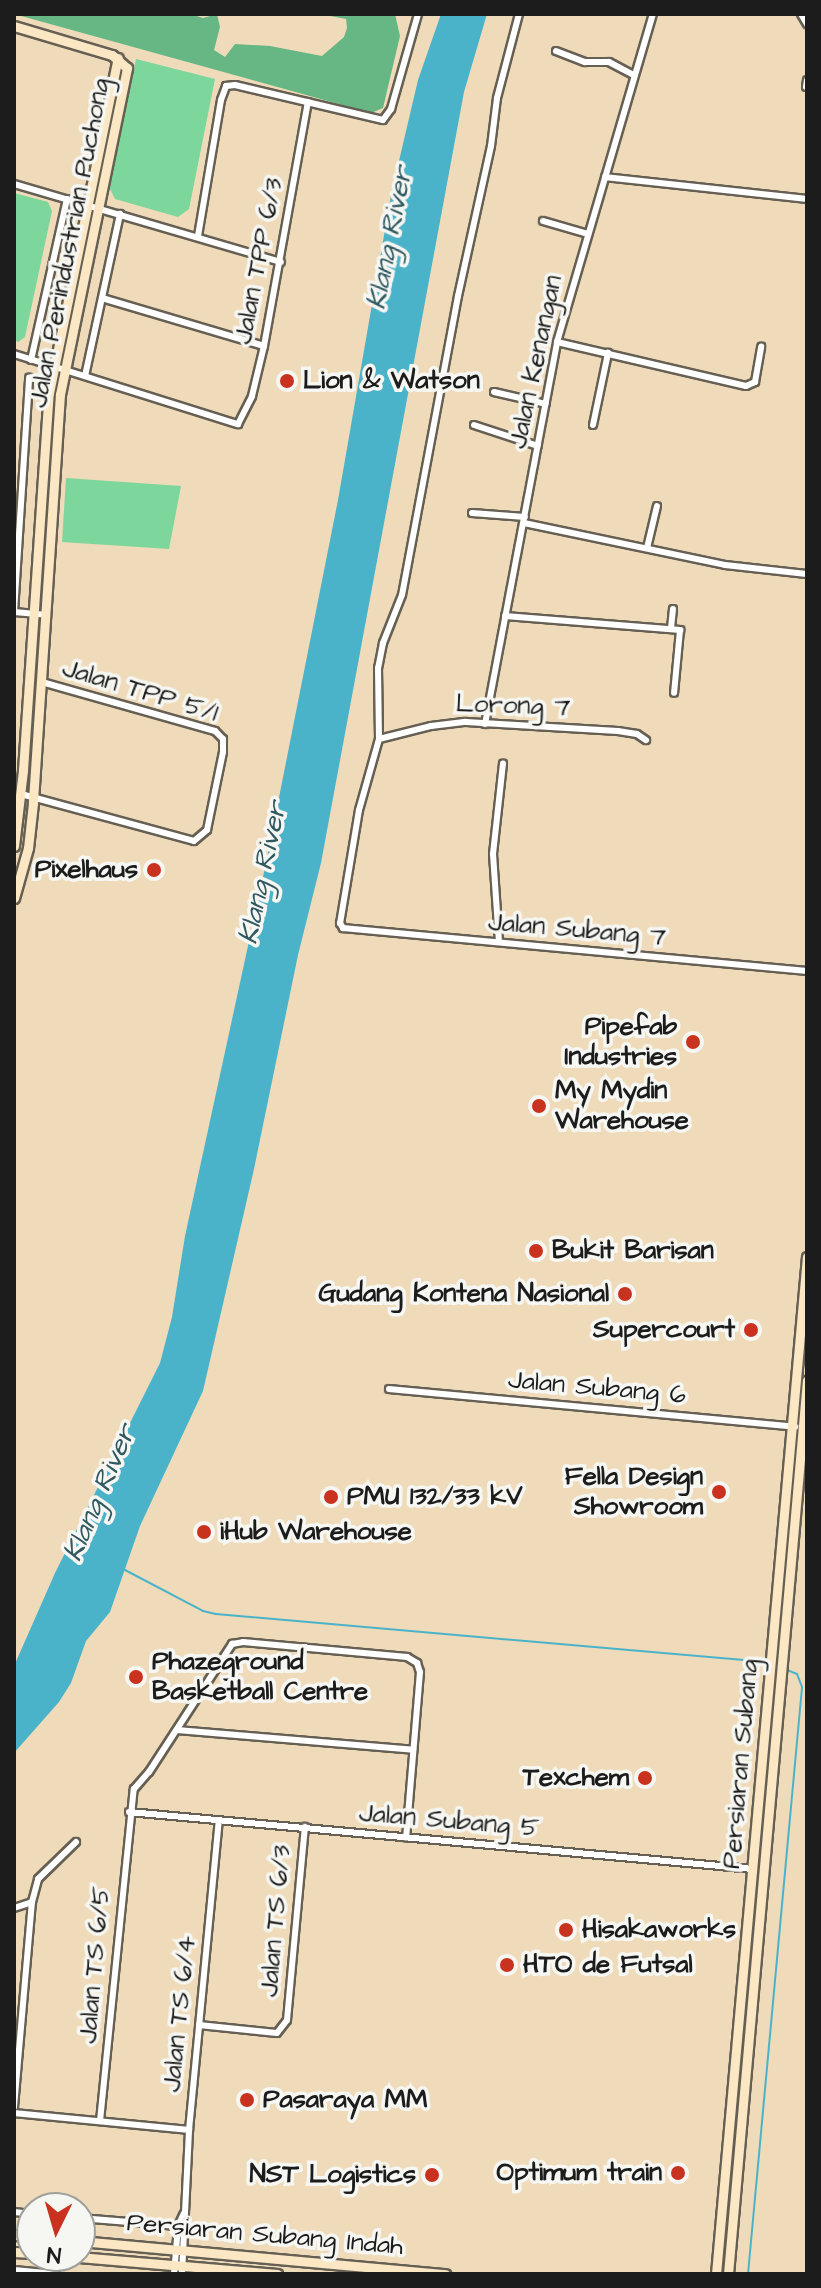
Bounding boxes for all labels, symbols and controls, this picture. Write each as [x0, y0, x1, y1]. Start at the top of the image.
street label: Jalan Perindustrian Puchong [23, 76, 117, 410]
water label: Klang River [360, 164, 420, 312]
street label: Jalan TPP 6/3 [228, 175, 290, 347]
street label: Jalan Kenangan [502, 272, 570, 452]
place label: Lion & Watson [303, 365, 480, 397]
marker: Lion & Watson [278, 372, 296, 390]
street label: Jalan TPP 5/1 [58, 653, 222, 729]
street label: Lorong 7 [455, 688, 571, 724]
water label: Klang River [232, 799, 294, 947]
place label: Pixelhaus [35, 854, 138, 886]
marker: Pixelhaus [145, 861, 163, 879]
street label: Jalan Subang 7 [487, 907, 667, 953]
place label: Pipefab Industries [565, 1011, 677, 1072]
marker: Pipefab Industries [684, 1033, 702, 1051]
place label: My Mydin Warehouse [555, 1075, 689, 1136]
marker: My Mydin Warehouse [530, 1097, 548, 1115]
place label: Bukit Barisan [552, 1235, 714, 1267]
marker: Bukit Barisan [527, 1242, 545, 1260]
place label: Gudang Kontena Nasional [318, 1278, 609, 1310]
marker: Gudang Kontena Nasional [616, 1285, 634, 1303]
place label: Supercourt [593, 1314, 735, 1346]
marker: Supercourt [742, 1321, 760, 1339]
street label: Jalan Subang 6 [507, 1365, 687, 1411]
water label: Klang River [56, 1420, 144, 1566]
place label: Fella Design Showroom [565, 1461, 703, 1522]
place label: PMU 132/33 kV [347, 1481, 522, 1513]
marker: Fella Design Showroom [710, 1483, 728, 1501]
marker: PMU 132/33 kV [322, 1488, 340, 1506]
place label: iHub Warehouse [220, 1516, 412, 1548]
marker: iHub Warehouse [195, 1523, 213, 1541]
place label: Phazeground Basketball Centre [152, 1646, 368, 1708]
street label: Persiaran Subang [716, 1658, 766, 1870]
marker: Phazeground Basketball Centre [127, 1668, 145, 1686]
place label: Texchem [523, 1762, 629, 1794]
marker: Texchem [636, 1769, 654, 1787]
street label: Jalan Subang 5 [358, 1798, 540, 1844]
street label: Jalan TS 6/3 [254, 1844, 298, 1998]
street label: Jalan TS 6/5 [73, 1885, 117, 2045]
place label: Hisakaworks [582, 1914, 736, 1946]
marker: Hisakaworks [557, 1921, 575, 1939]
street label: Jalan TS 6/4 [156, 1934, 204, 2094]
place label: HTO de Futsal [523, 1949, 693, 1981]
marker: HTO de Futsal [498, 1956, 516, 1974]
place label: Pasaraya MM [263, 2084, 428, 2116]
marker: Pasaraya MM [238, 2091, 256, 2109]
place label: Optimum train [497, 2157, 662, 2189]
place label: NST Logistics [249, 2159, 416, 2191]
marker: Optimum train [669, 2164, 687, 2182]
marker: NST Logistics [423, 2166, 441, 2184]
north arrow [16, 2192, 96, 2272]
street label: Persiaran Subang Indah [126, 2207, 404, 2263]
text: N [46, 2238, 62, 2270]

